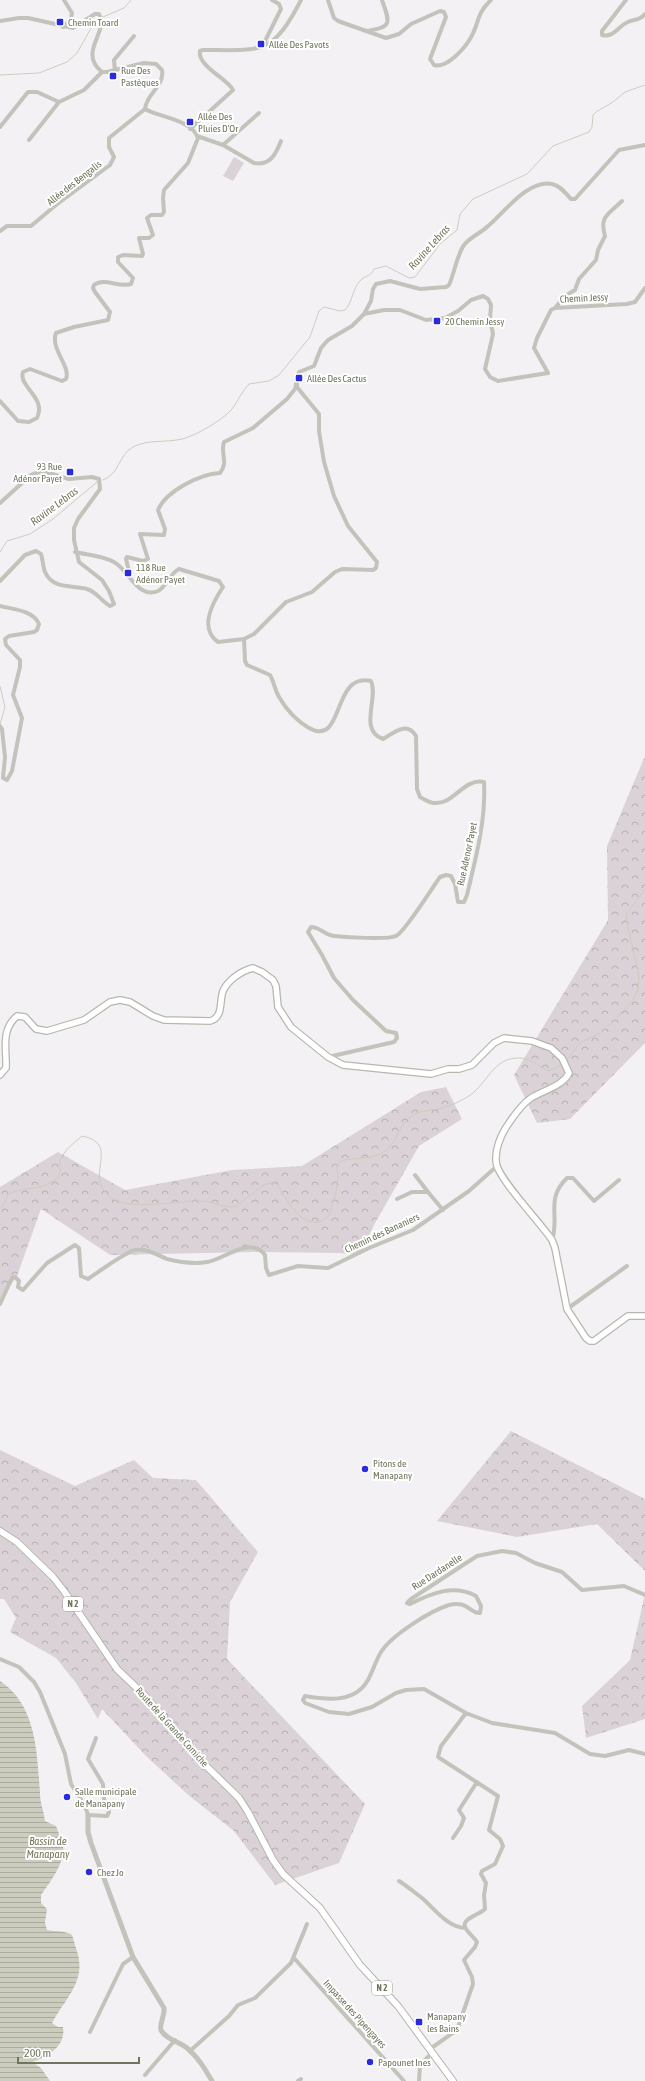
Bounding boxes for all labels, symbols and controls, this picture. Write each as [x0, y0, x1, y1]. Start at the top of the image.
marker: Chemin Toard [55, 17, 65, 27]
place label: Chemin Toard [68, 17, 119, 28]
marker: Allée Des Pavots [256, 39, 266, 49]
place label: Allée Des Pavots [269, 39, 329, 50]
place label: Rue Des Pastèques [121, 65, 159, 88]
marker: Rue Des Pastèques [108, 71, 118, 81]
place label: Allée Des Pluies D'Or [198, 111, 239, 134]
marker: Allée Des Pluies D'Or [185, 117, 195, 127]
street label: Allée des Bengalis [45, 158, 104, 208]
water label: Ravine Lebras [406, 222, 452, 272]
street label: Chemin Jessy [559, 291, 609, 305]
marker: 20 Chemin Jessy [432, 316, 442, 326]
place label: 20 Chemin Jessy [445, 316, 504, 327]
marker: Allée Des Cactus [294, 373, 304, 383]
place label: Allée Des Cactus [307, 373, 367, 384]
place label: 93 Rue Adénor Payet [13, 461, 62, 484]
marker: 93 Rue Adénor Payet [65, 467, 75, 477]
water label: Ravine Lebras [28, 484, 80, 528]
place label: 118 Rue Adénor Payet [136, 562, 185, 585]
marker: 118 Rue Adénor Payet [123, 568, 133, 578]
street label: Rue Adenor Payet [455, 821, 479, 887]
street label: Chemin des Bananiers [343, 1211, 421, 1255]
place label: Pitons de Manapany [373, 1458, 412, 1481]
marker: Pitons de Manapany [360, 1464, 370, 1474]
street label: Rue Dardanelle [410, 1551, 464, 1592]
road number: N 2 [63, 1597, 83, 1611]
street label: Route de la Grande Corniche [133, 1685, 211, 1769]
place label: Salle municipale de Manapany [75, 1786, 137, 1809]
marker: Salle municipale de Manapany [62, 1792, 72, 1802]
water label: Bassin de Manapany [26, 1835, 70, 1860]
marker: Chez Jo [84, 1867, 94, 1877]
place label: Chez Jo [97, 1867, 124, 1878]
street label: Impasse des Pipengayes [321, 1978, 389, 2051]
road number: N 2 [372, 1981, 392, 1995]
place label: Manapany les Bains [427, 2011, 466, 2034]
marker: Manapany les Bains [414, 2017, 424, 2027]
scale bar [18, 2039, 139, 2065]
text: 200 m [24, 2046, 51, 2060]
marker: Papounet Ines [365, 2057, 375, 2067]
place label: Papounet Ines [378, 2057, 431, 2068]

